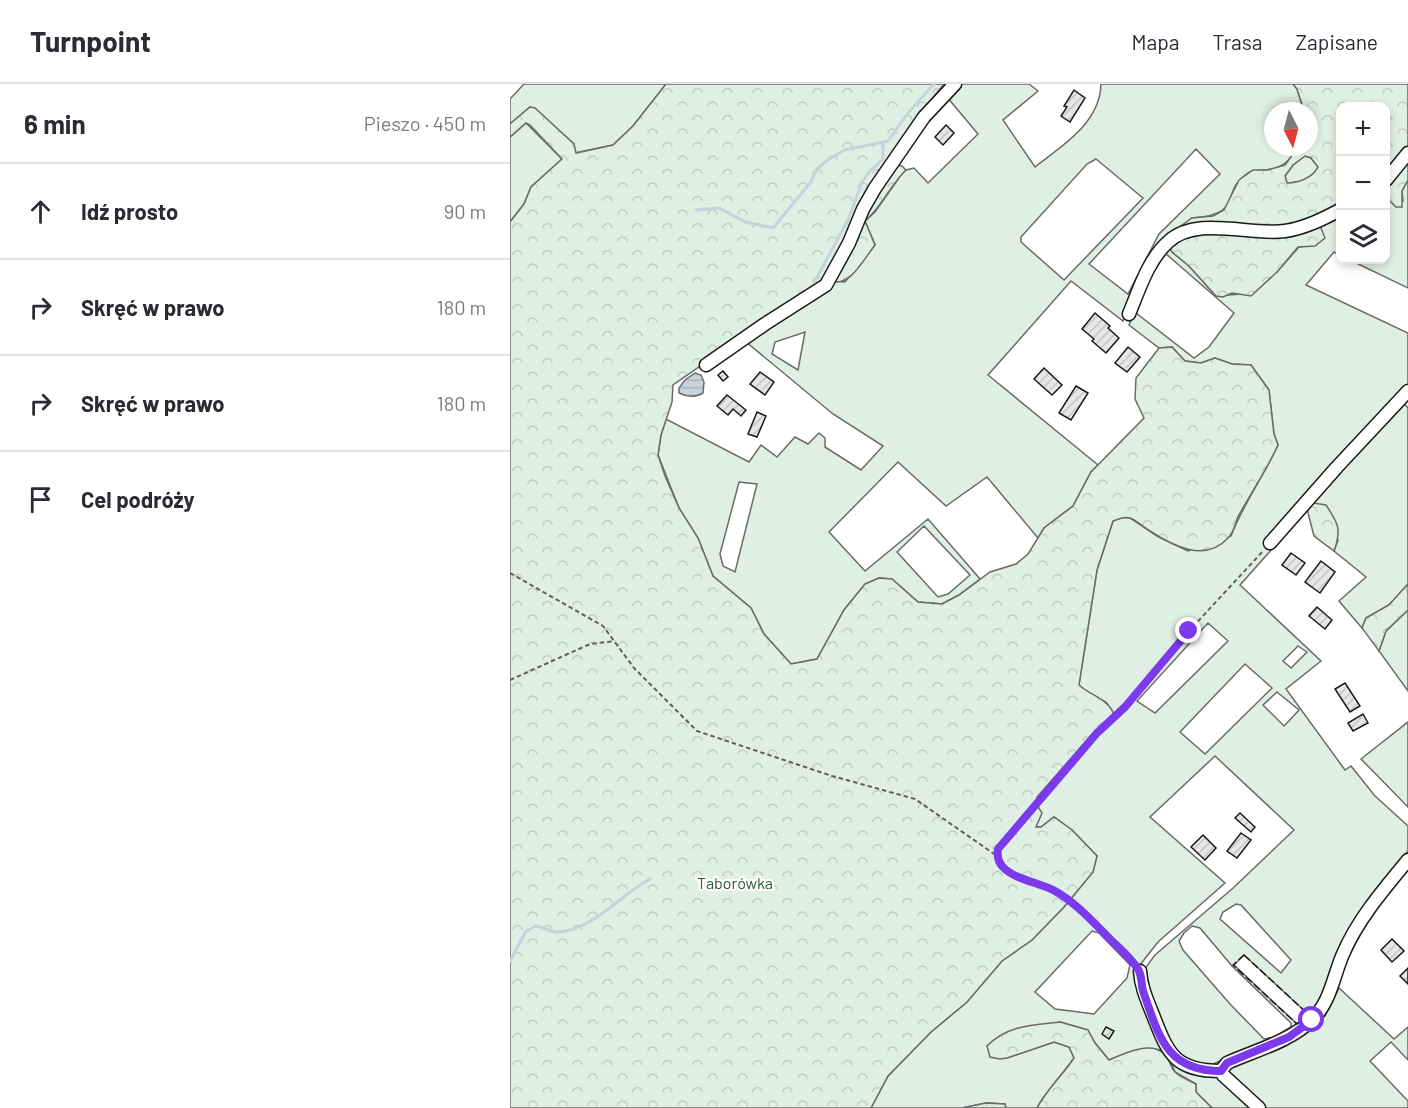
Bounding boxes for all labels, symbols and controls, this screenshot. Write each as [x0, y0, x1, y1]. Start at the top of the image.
text: Turnpoint [30, 24, 151, 58]
text: Mapa [1132, 29, 1180, 54]
text: Trasa [1213, 29, 1263, 54]
text: Zapisane [1296, 29, 1378, 54]
north arrow [1264, 102, 1318, 156]
map controls [1336, 102, 1390, 264]
button: + [1336, 102, 1390, 156]
text: 6 min [24, 108, 86, 139]
text: Pieszo · 450 m [364, 111, 486, 135]
button: − [1336, 156, 1390, 210]
icon: ahead [24, 195, 57, 228]
text: Idź prosto [81, 198, 178, 224]
text: 90 m [444, 199, 486, 223]
button: layers [1336, 210, 1390, 264]
icon: right [24, 291, 57, 324]
text: Skręć w prawo [81, 294, 225, 320]
text: 180 m [437, 295, 486, 319]
icon: right [24, 387, 57, 420]
text: Skręć w prawo [81, 390, 225, 416]
text: 180 m [437, 391, 486, 415]
icon: arrive [24, 483, 57, 516]
text: Cel podróży [81, 486, 195, 512]
route end [1175, 617, 1201, 643]
park label: Taborówka [697, 873, 773, 892]
route start [1298, 1006, 1324, 1032]

